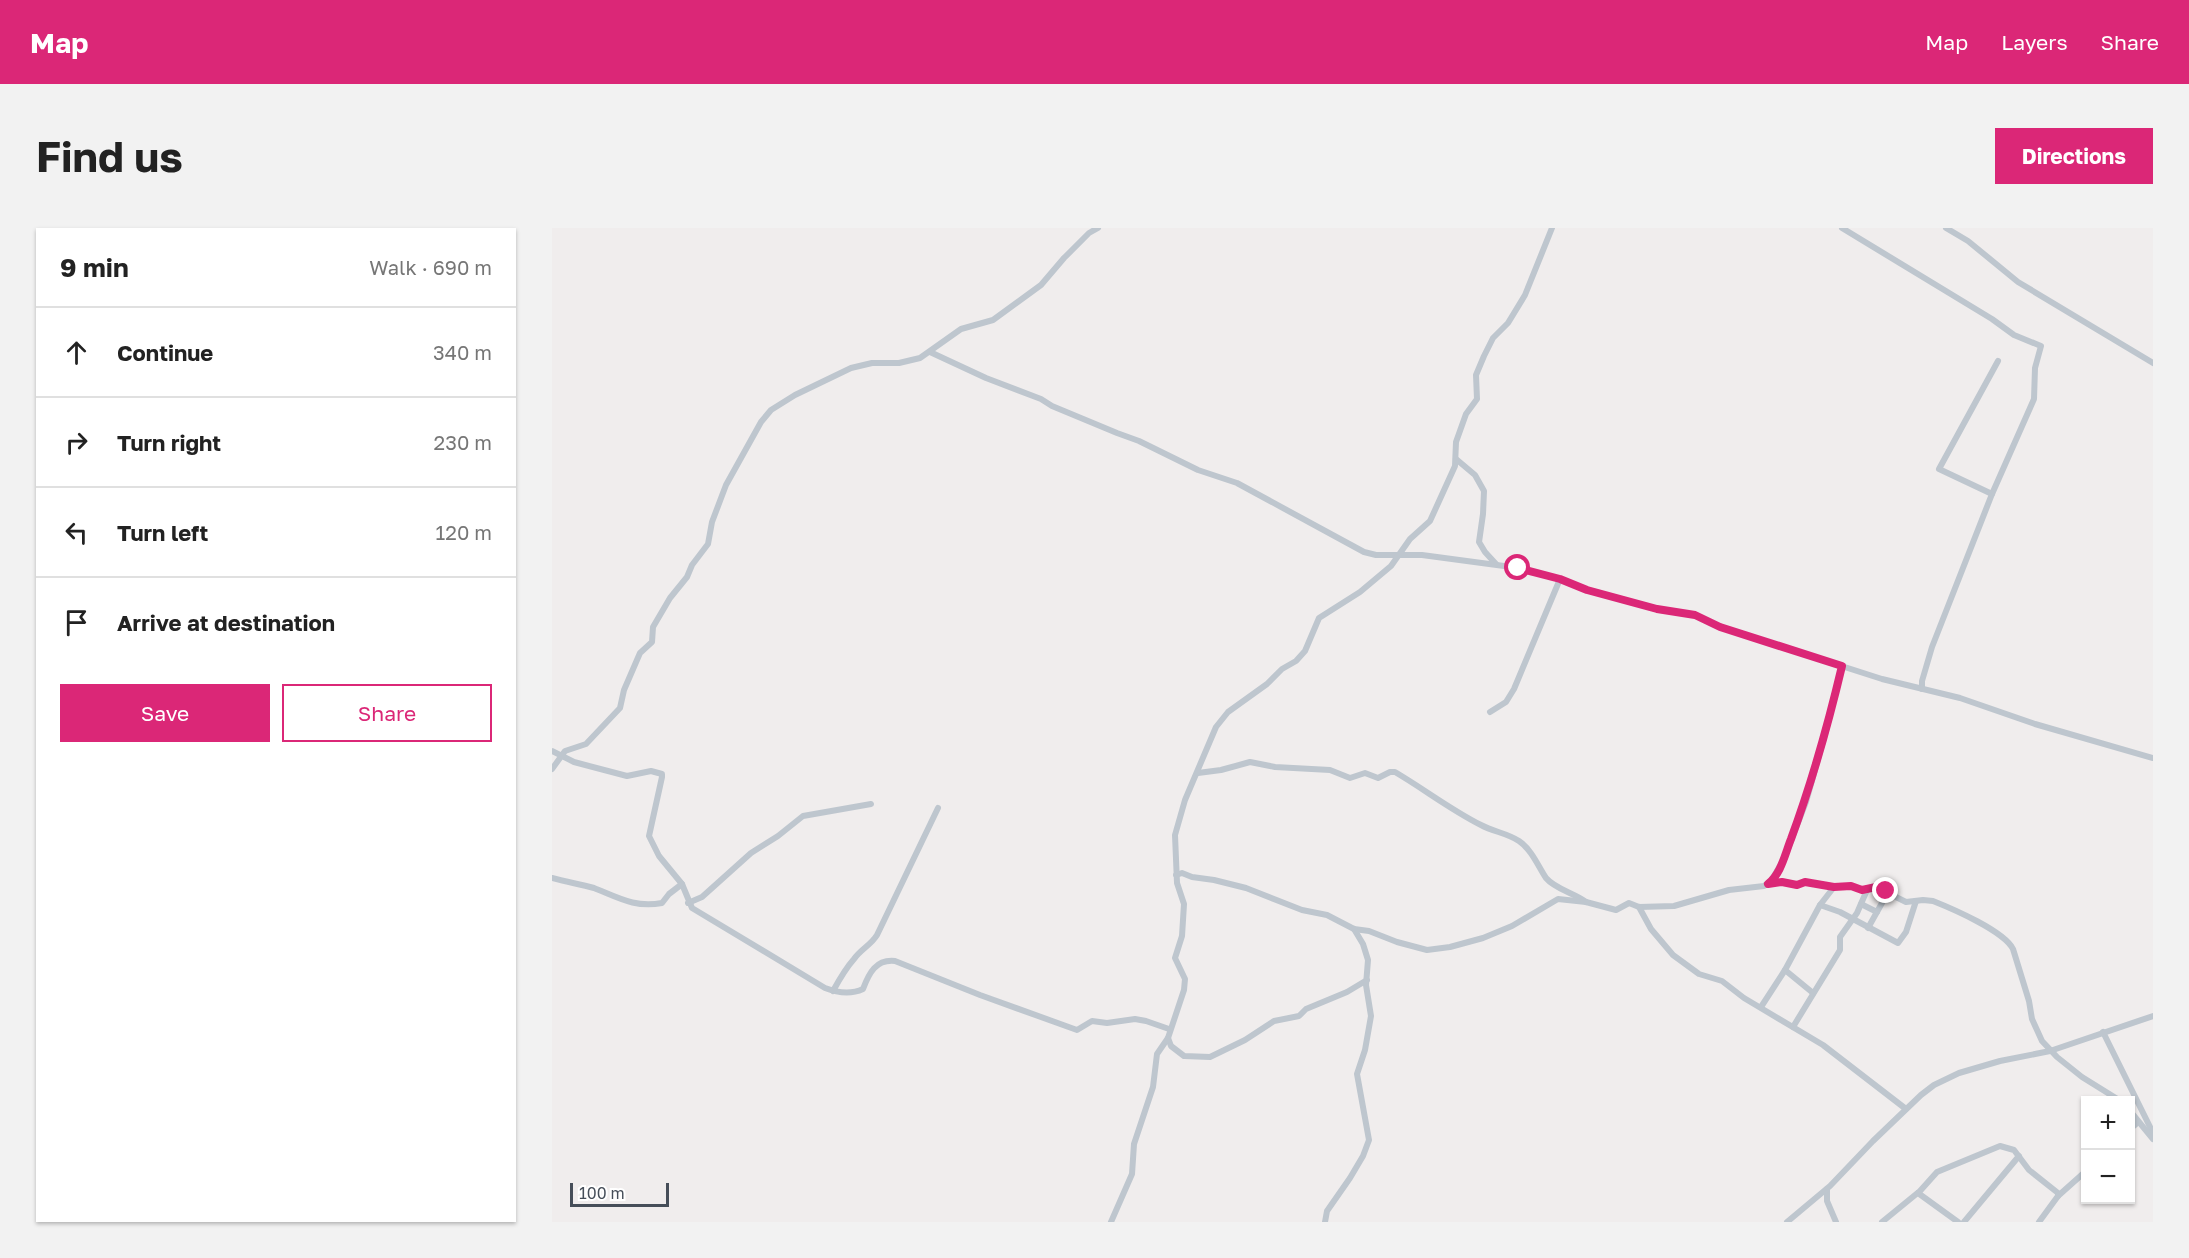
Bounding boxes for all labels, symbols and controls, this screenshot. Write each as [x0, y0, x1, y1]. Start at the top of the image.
text: Map [30, 26, 88, 59]
text: Map [1925, 29, 1968, 55]
text: Layers [2001, 29, 2068, 55]
text: Share [2101, 29, 2159, 55]
button: Directions [1995, 128, 2153, 184]
text: Find us [36, 131, 183, 181]
text: 9 min [60, 252, 129, 283]
text: Walk · 690 m [369, 255, 492, 279]
icon: ahead [60, 336, 93, 369]
text: Continue [117, 339, 213, 366]
text: 340 m [433, 340, 492, 364]
icon: right [60, 426, 93, 459]
text: Turn right [117, 429, 221, 456]
text: 230 m [434, 430, 492, 454]
icon: left [60, 516, 93, 549]
text: Turn left [117, 519, 208, 546]
text: 120 m [436, 520, 492, 544]
route start [1504, 554, 1530, 580]
icon: arrive [60, 606, 93, 639]
text: Arrive at destination [117, 609, 335, 636]
button: Save [60, 684, 270, 742]
button: Share [282, 684, 492, 742]
route end [1872, 877, 1898, 903]
map controls [2081, 1096, 2135, 1204]
button: + [2081, 1096, 2135, 1150]
button: − [2081, 1150, 2135, 1204]
scale bar [570, 1180, 669, 1208]
text: 100 m [579, 1183, 625, 1203]

